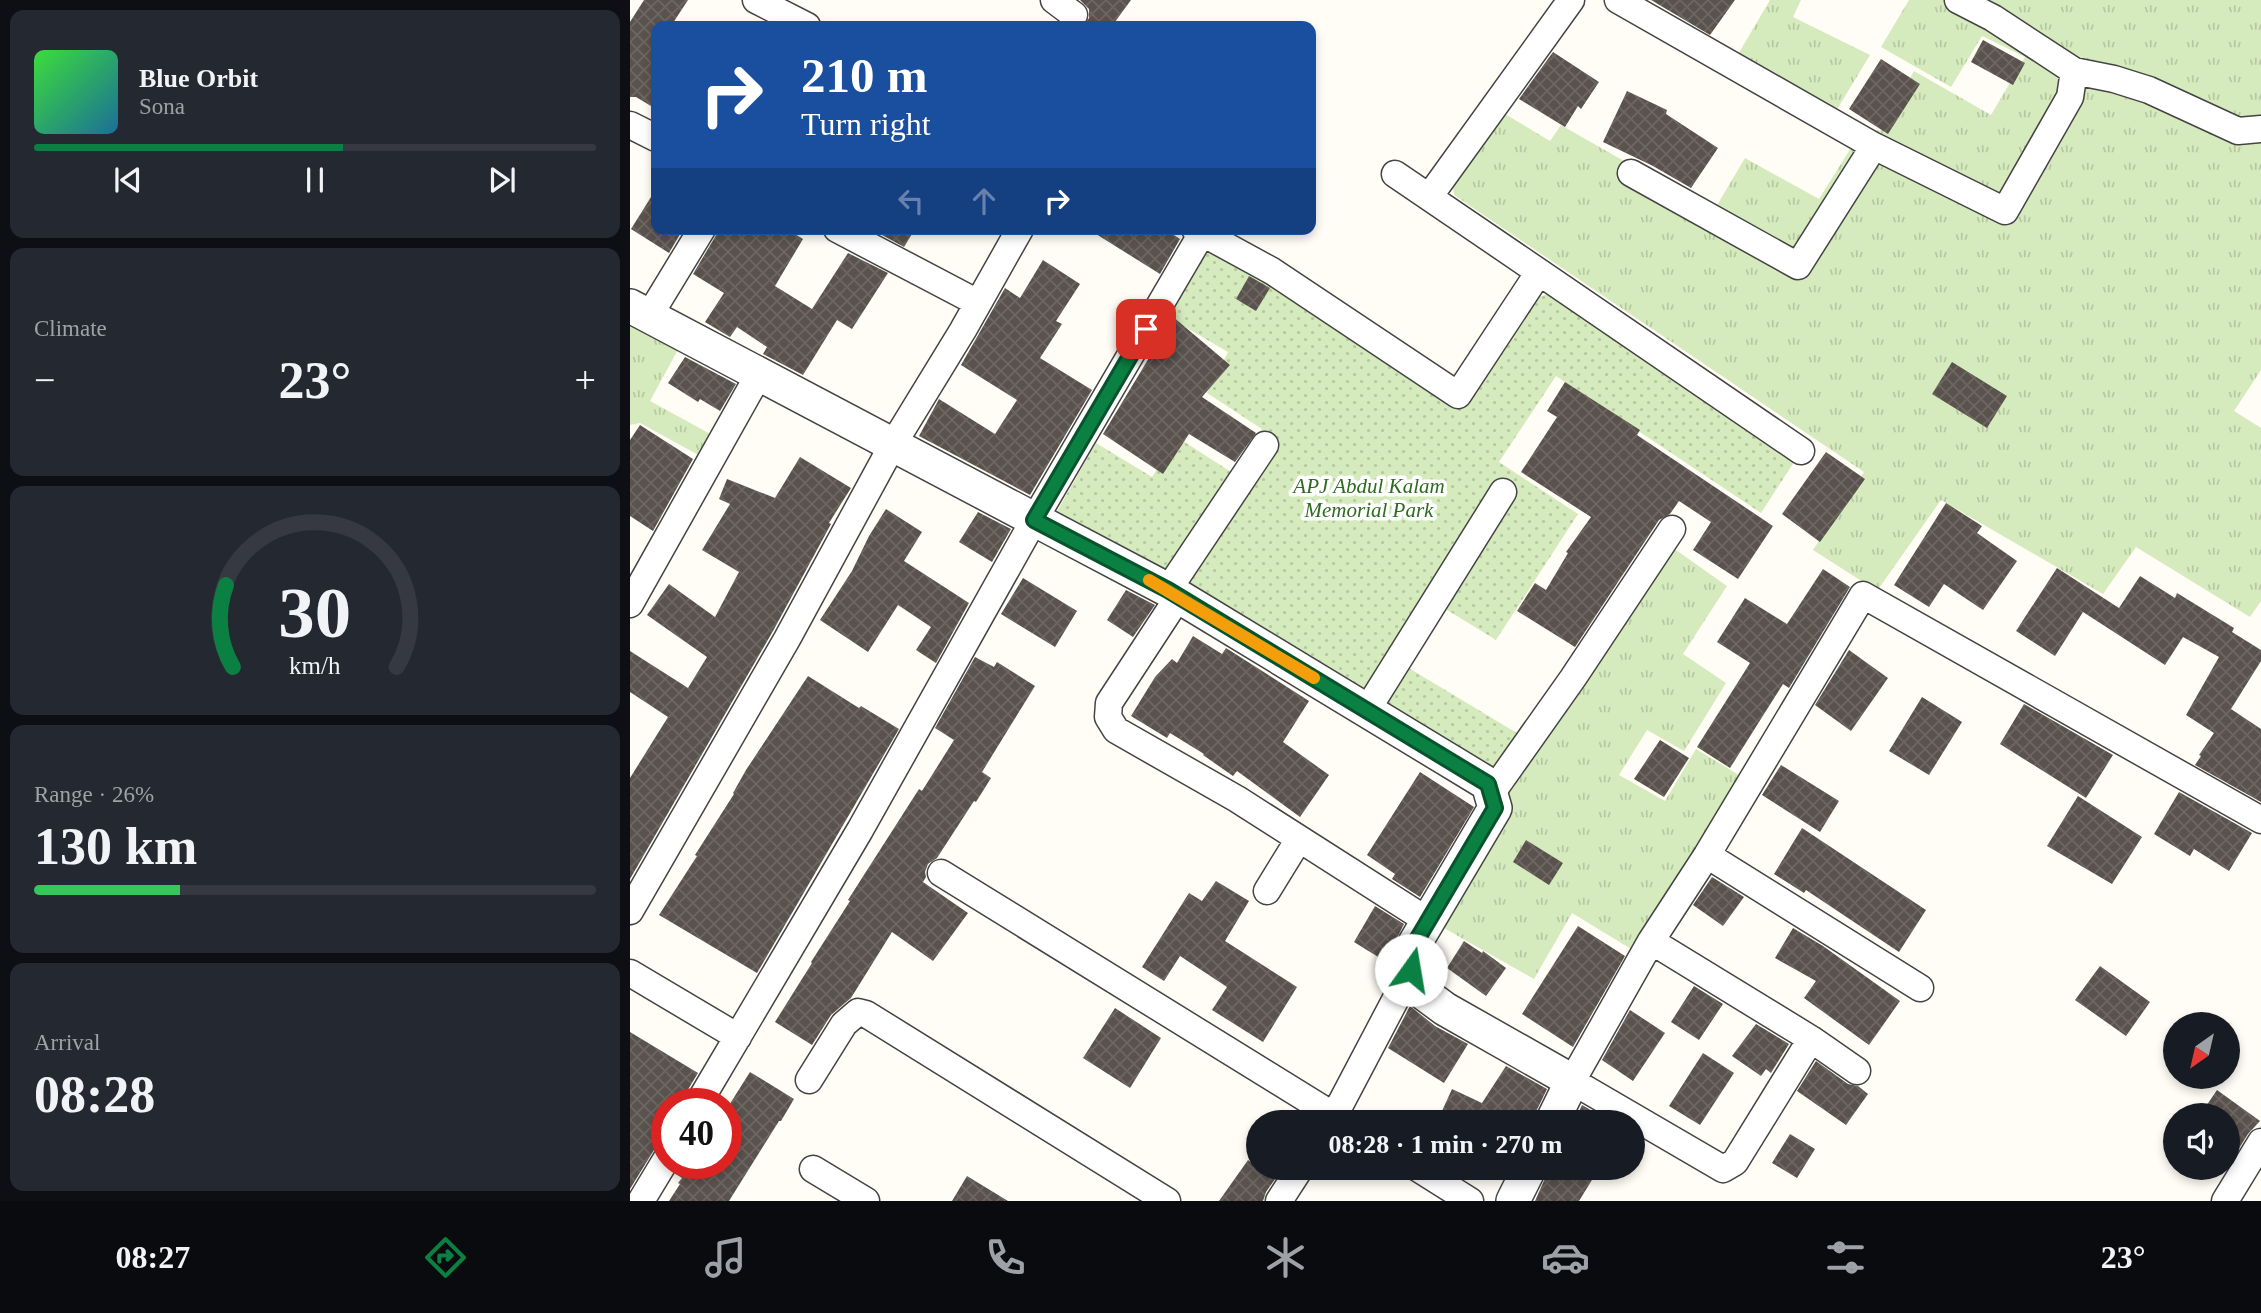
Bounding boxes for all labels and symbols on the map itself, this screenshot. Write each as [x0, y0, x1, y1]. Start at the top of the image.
pin [1116, 299, 1176, 359]
park label: APJ Abdul Kalam Memorial Park [1291, 474, 1445, 522]
position arrow [1374, 933, 1448, 1007]
north arrow [2163, 1012, 2240, 1088]
speed limit sign: 40 [651, 1088, 742, 1179]

